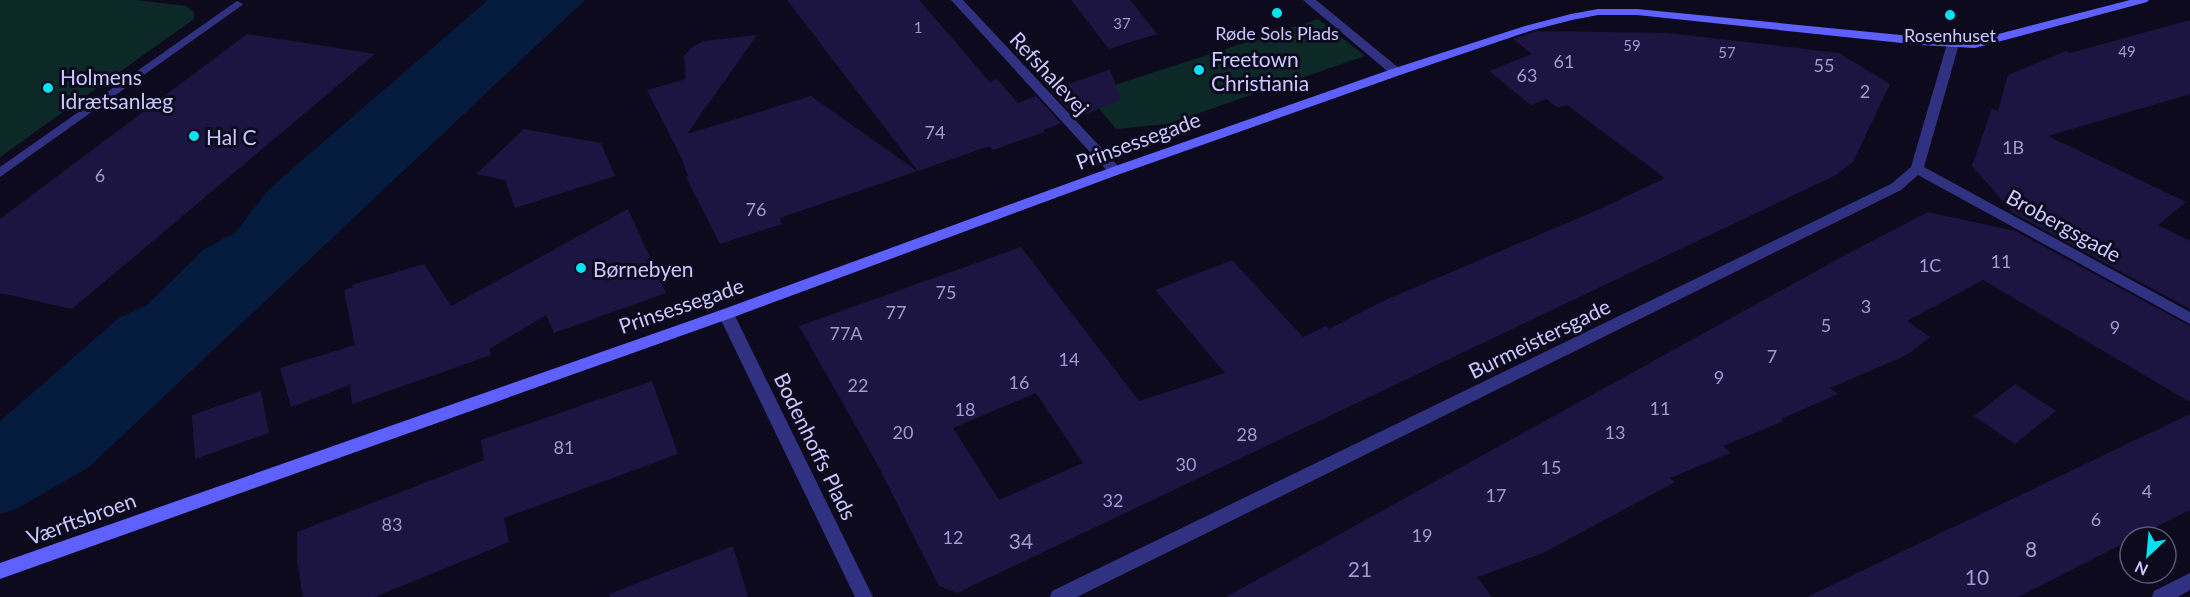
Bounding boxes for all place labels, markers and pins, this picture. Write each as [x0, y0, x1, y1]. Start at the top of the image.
marker: Røde Sols Plads [1270, 6, 1284, 20]
marker: Rosenhuset [1943, 8, 1957, 22]
place label: Røde Sols Plads [1215, 22, 1339, 44]
place label: Rosenhuset [1904, 24, 1997, 46]
place label: Freetown Christiania [1211, 46, 1309, 95]
marker: Freetown Christiania [1192, 63, 1206, 77]
place label: Holmens Idrætsanlæg [60, 64, 173, 113]
marker: Holmens Idrætsanlæg [41, 81, 55, 95]
place label: Hal C [206, 124, 257, 149]
marker: Hal C [187, 129, 201, 143]
place label: Børnebyen [593, 256, 694, 281]
marker: Børnebyen [574, 261, 588, 275]

